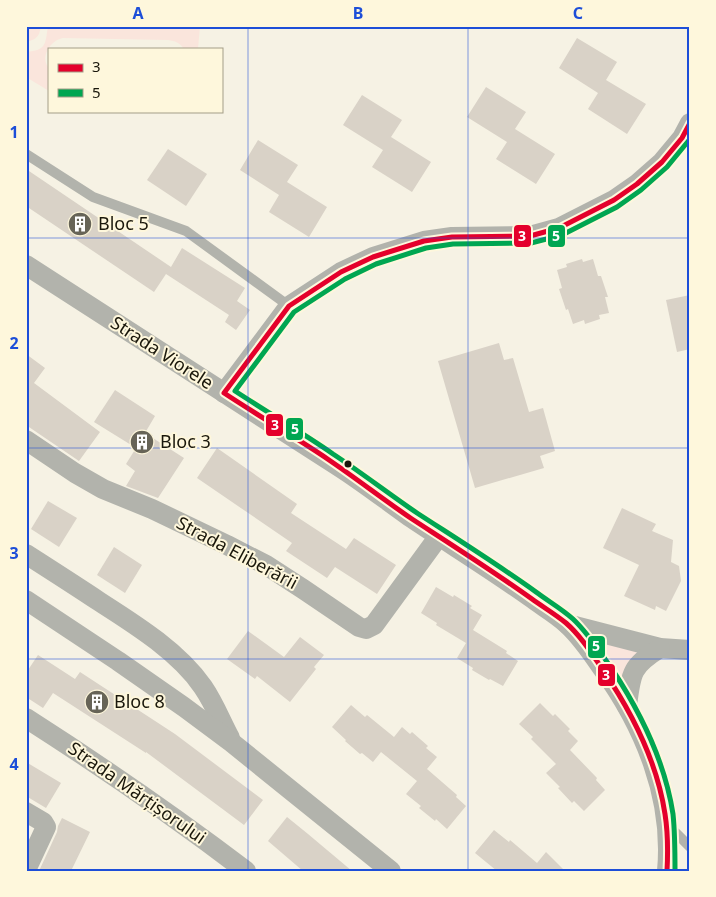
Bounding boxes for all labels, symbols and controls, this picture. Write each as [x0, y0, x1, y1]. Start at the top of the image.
text: A [132, 2, 144, 24]
text: B [353, 2, 363, 24]
text: C [573, 2, 583, 24]
legend [48, 48, 222, 112]
text: 3 [92, 56, 101, 76]
text: 5 [92, 82, 101, 102]
text: 1 [9, 121, 19, 143]
building icon: Bloc 5 [67, 211, 93, 237]
place label: Bloc 5 [98, 211, 149, 235]
line badge: 3 [513, 224, 532, 248]
line badge: 5 [547, 224, 566, 248]
text: 3 [518, 226, 526, 245]
text: 5 [552, 226, 560, 245]
street label: Strada Viorele [107, 310, 218, 394]
text: 2 [9, 332, 19, 354]
line badge: 3 [265, 413, 284, 437]
text: 3 [271, 415, 279, 434]
line badge: 5 [285, 417, 304, 441]
text: 5 [291, 419, 299, 438]
building icon: Bloc 3 [129, 429, 155, 455]
place label: Bloc 3 [160, 429, 211, 453]
unlabelled marker [343, 459, 353, 469]
street label: Strada Eliberării [173, 510, 302, 594]
text: 3 [9, 542, 19, 564]
line badge: 5 [587, 635, 606, 659]
text: 5 [592, 636, 600, 655]
line badge: 3 [597, 663, 616, 687]
text: 3 [602, 665, 610, 684]
building icon: Bloc 8 [84, 689, 110, 715]
place label: Bloc 8 [114, 689, 165, 713]
street label: Strada Mărțișorului [64, 736, 211, 849]
text: 4 [9, 753, 19, 775]

